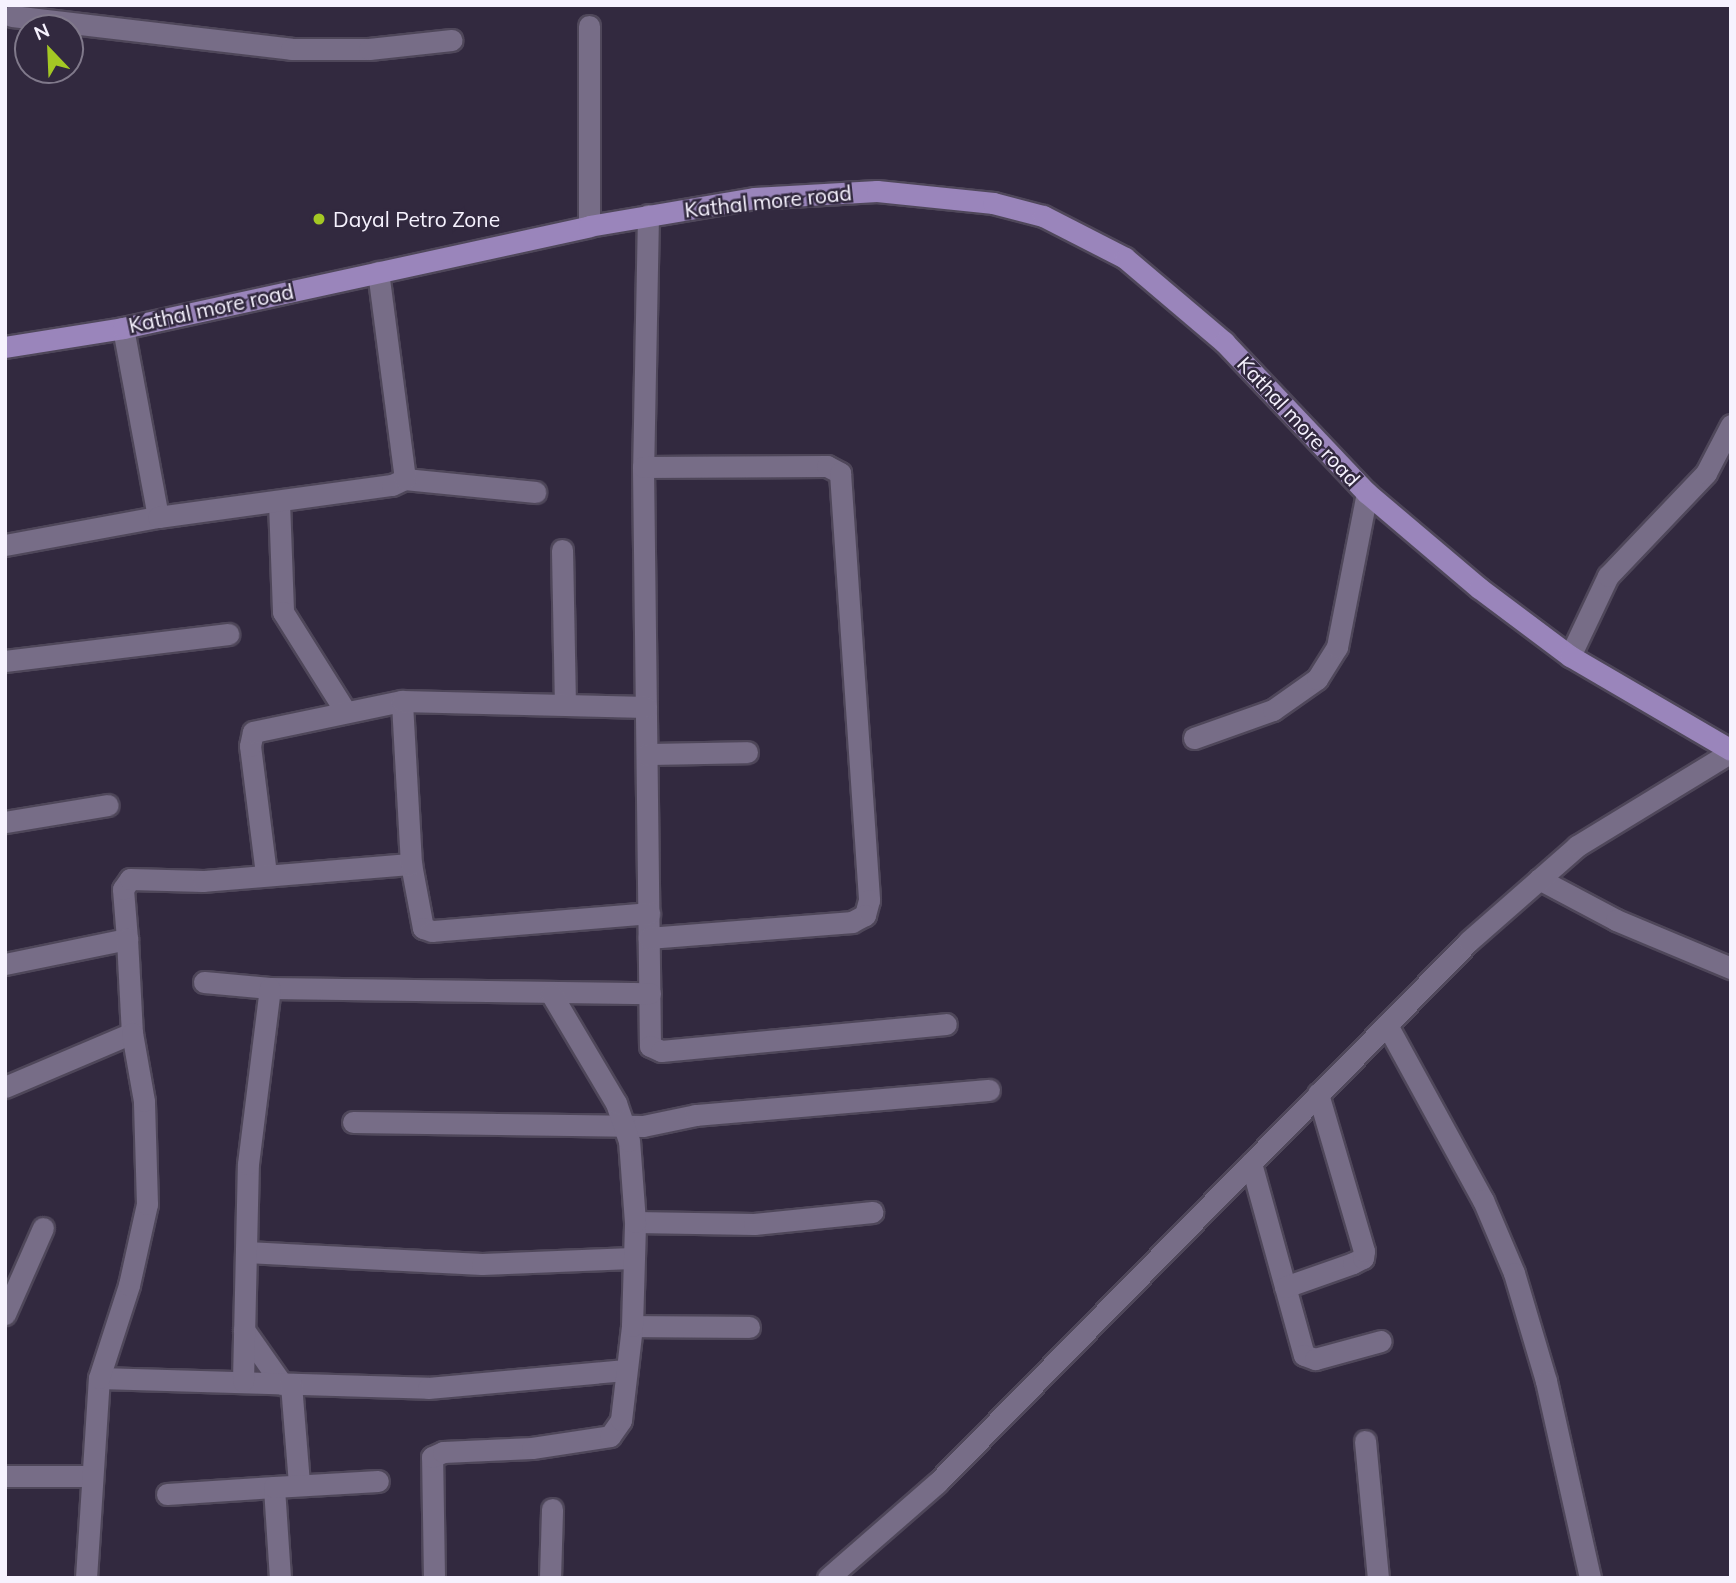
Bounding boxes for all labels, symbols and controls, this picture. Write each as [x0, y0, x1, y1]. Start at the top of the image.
north arrow [14, 14, 84, 84]
text: N [30, 18, 53, 45]
street label: Kathal more road [683, 180, 853, 222]
place label: Dayal Petro Zone [333, 206, 500, 232]
marker: Dayal Petro Zone [311, 211, 327, 227]
street label: Kathal more road [126, 278, 296, 338]
street label: Kathal more road [1232, 351, 1366, 491]

